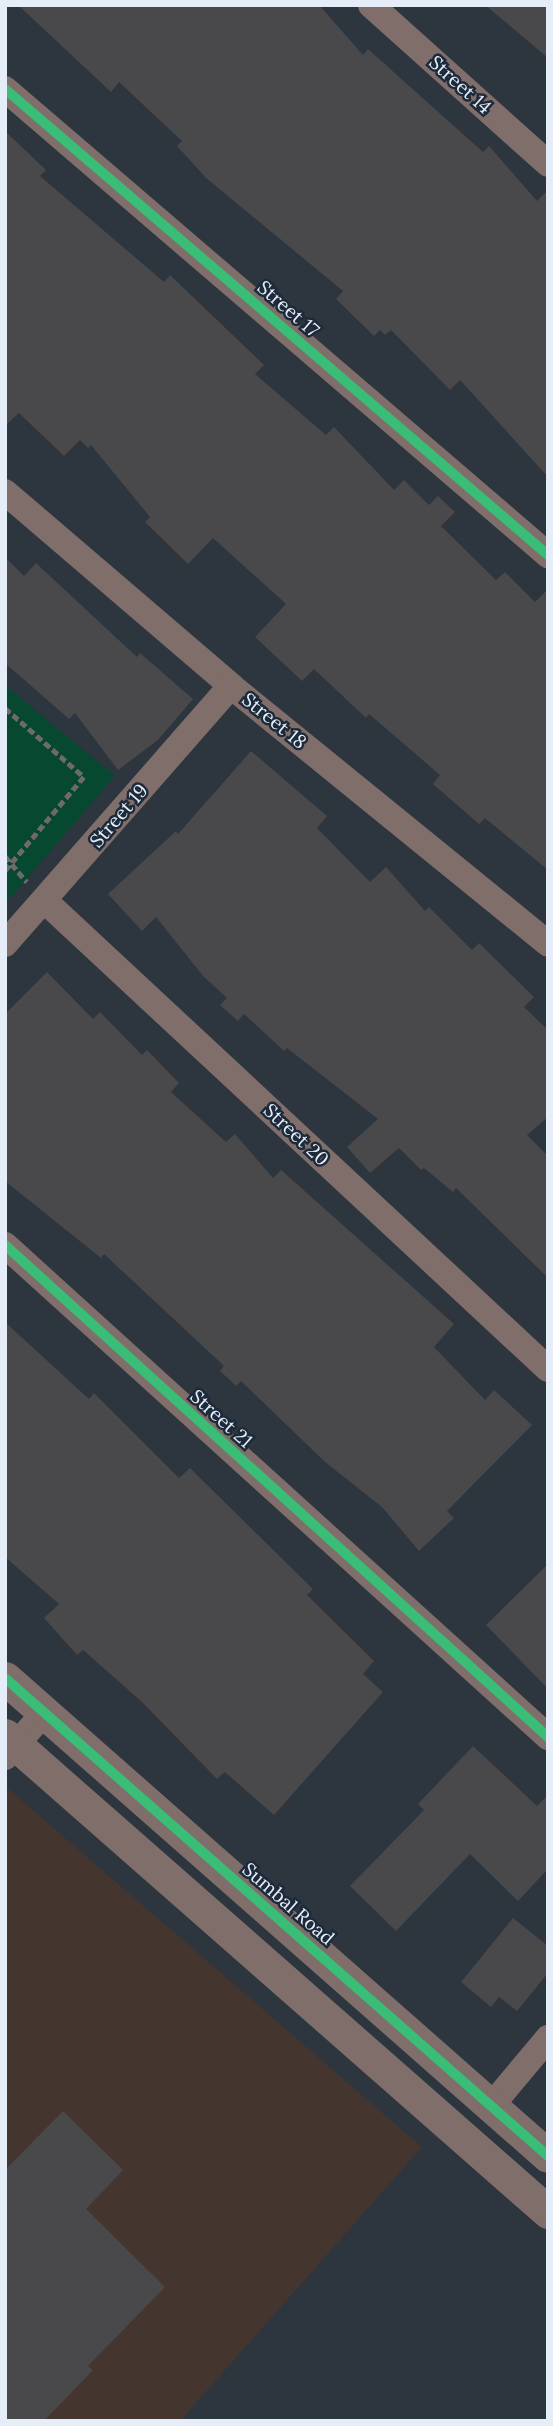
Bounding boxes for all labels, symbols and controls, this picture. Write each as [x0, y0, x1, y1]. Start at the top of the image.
street label: Street 14 [424, 51, 496, 119]
street label: Street 17 [252, 276, 324, 342]
street label: Street 18 [237, 688, 311, 754]
street label: Street 19 [85, 780, 153, 852]
street label: Street 20 [259, 1099, 333, 1171]
street label: Street 21 [185, 1385, 257, 1453]
street label: Sumbal Road [237, 1858, 339, 1950]

